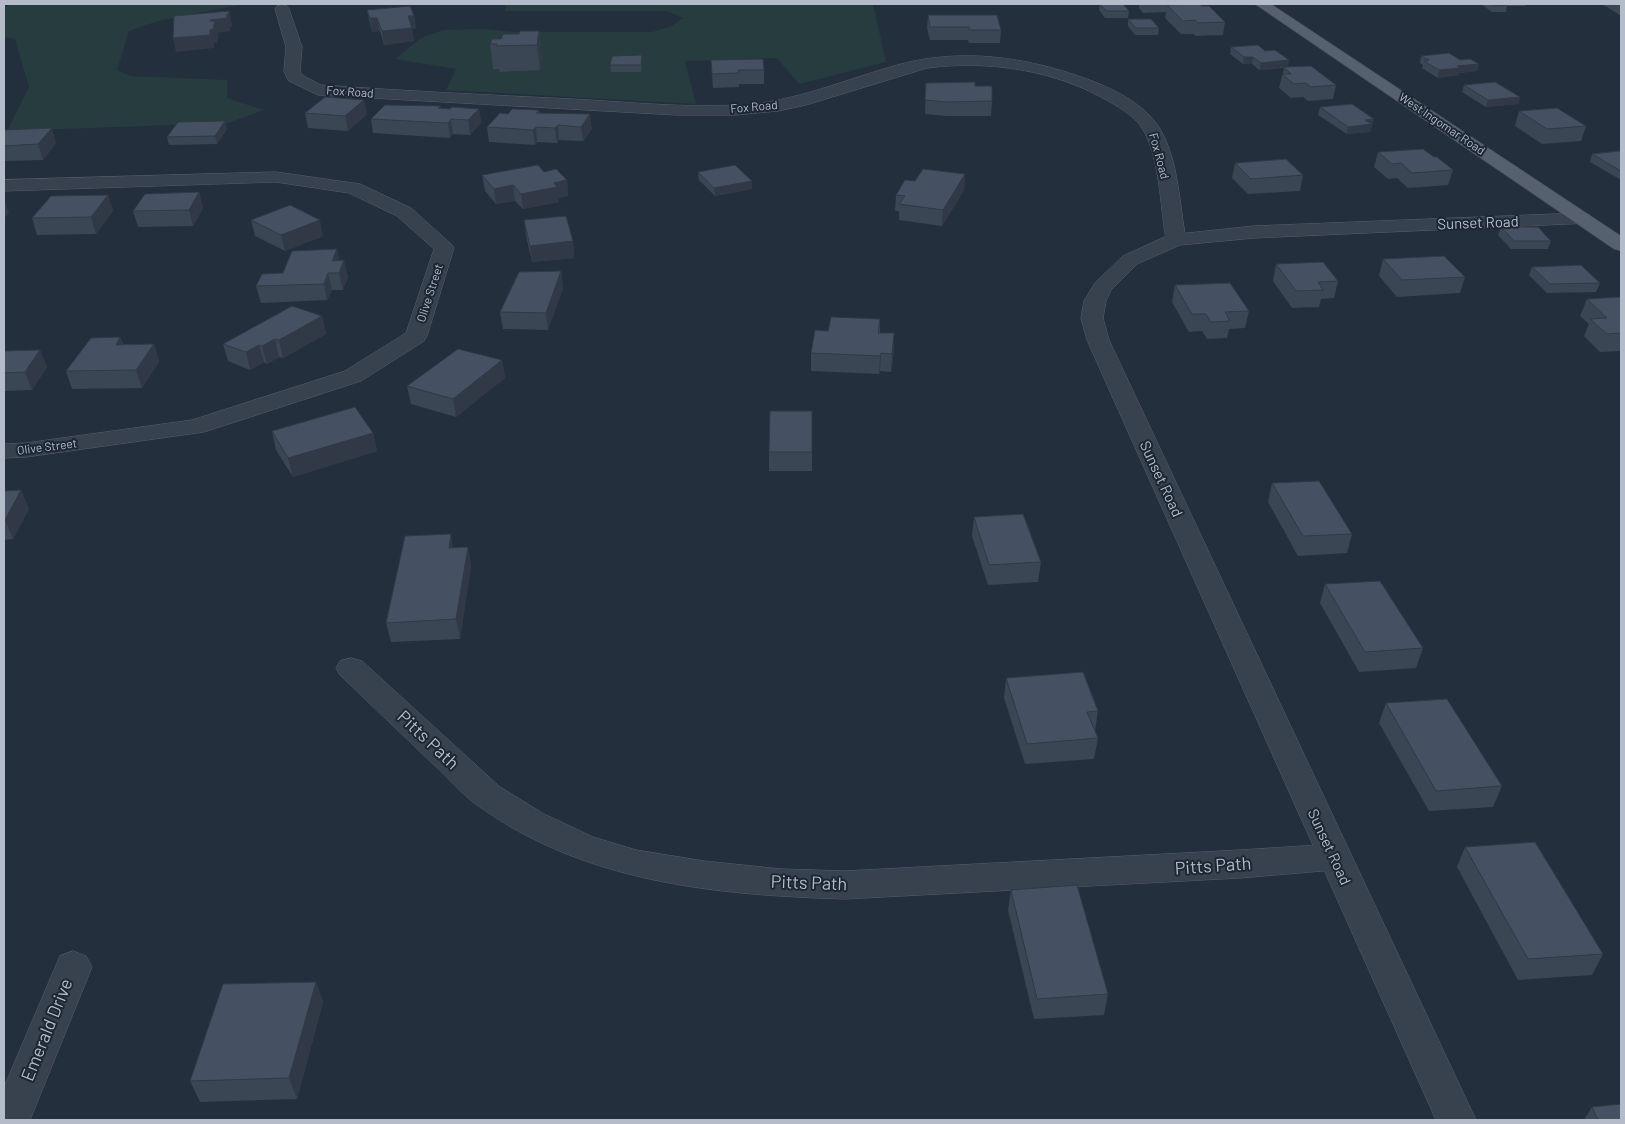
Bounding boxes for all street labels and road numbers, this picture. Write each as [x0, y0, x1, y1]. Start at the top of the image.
street label: Fox Road [326, 82, 374, 100]
street label: West Ingomar Road [1397, 89, 1488, 157]
street label: Fox Road [730, 97, 778, 115]
street label: Fox Road [1147, 131, 1173, 180]
street label: Sunset Road [1437, 212, 1519, 232]
street label: Olive Street [413, 262, 445, 324]
street label: Olive Street [16, 435, 78, 457]
street label: Sunset Road [1137, 438, 1187, 519]
street label: Pitts Path [393, 705, 464, 773]
street label: Sunset Road [1305, 806, 1355, 887]
street label: Pitts Path [1174, 851, 1252, 879]
street label: Pitts Path [770, 870, 848, 894]
street label: Emerald Drive [16, 975, 77, 1084]

